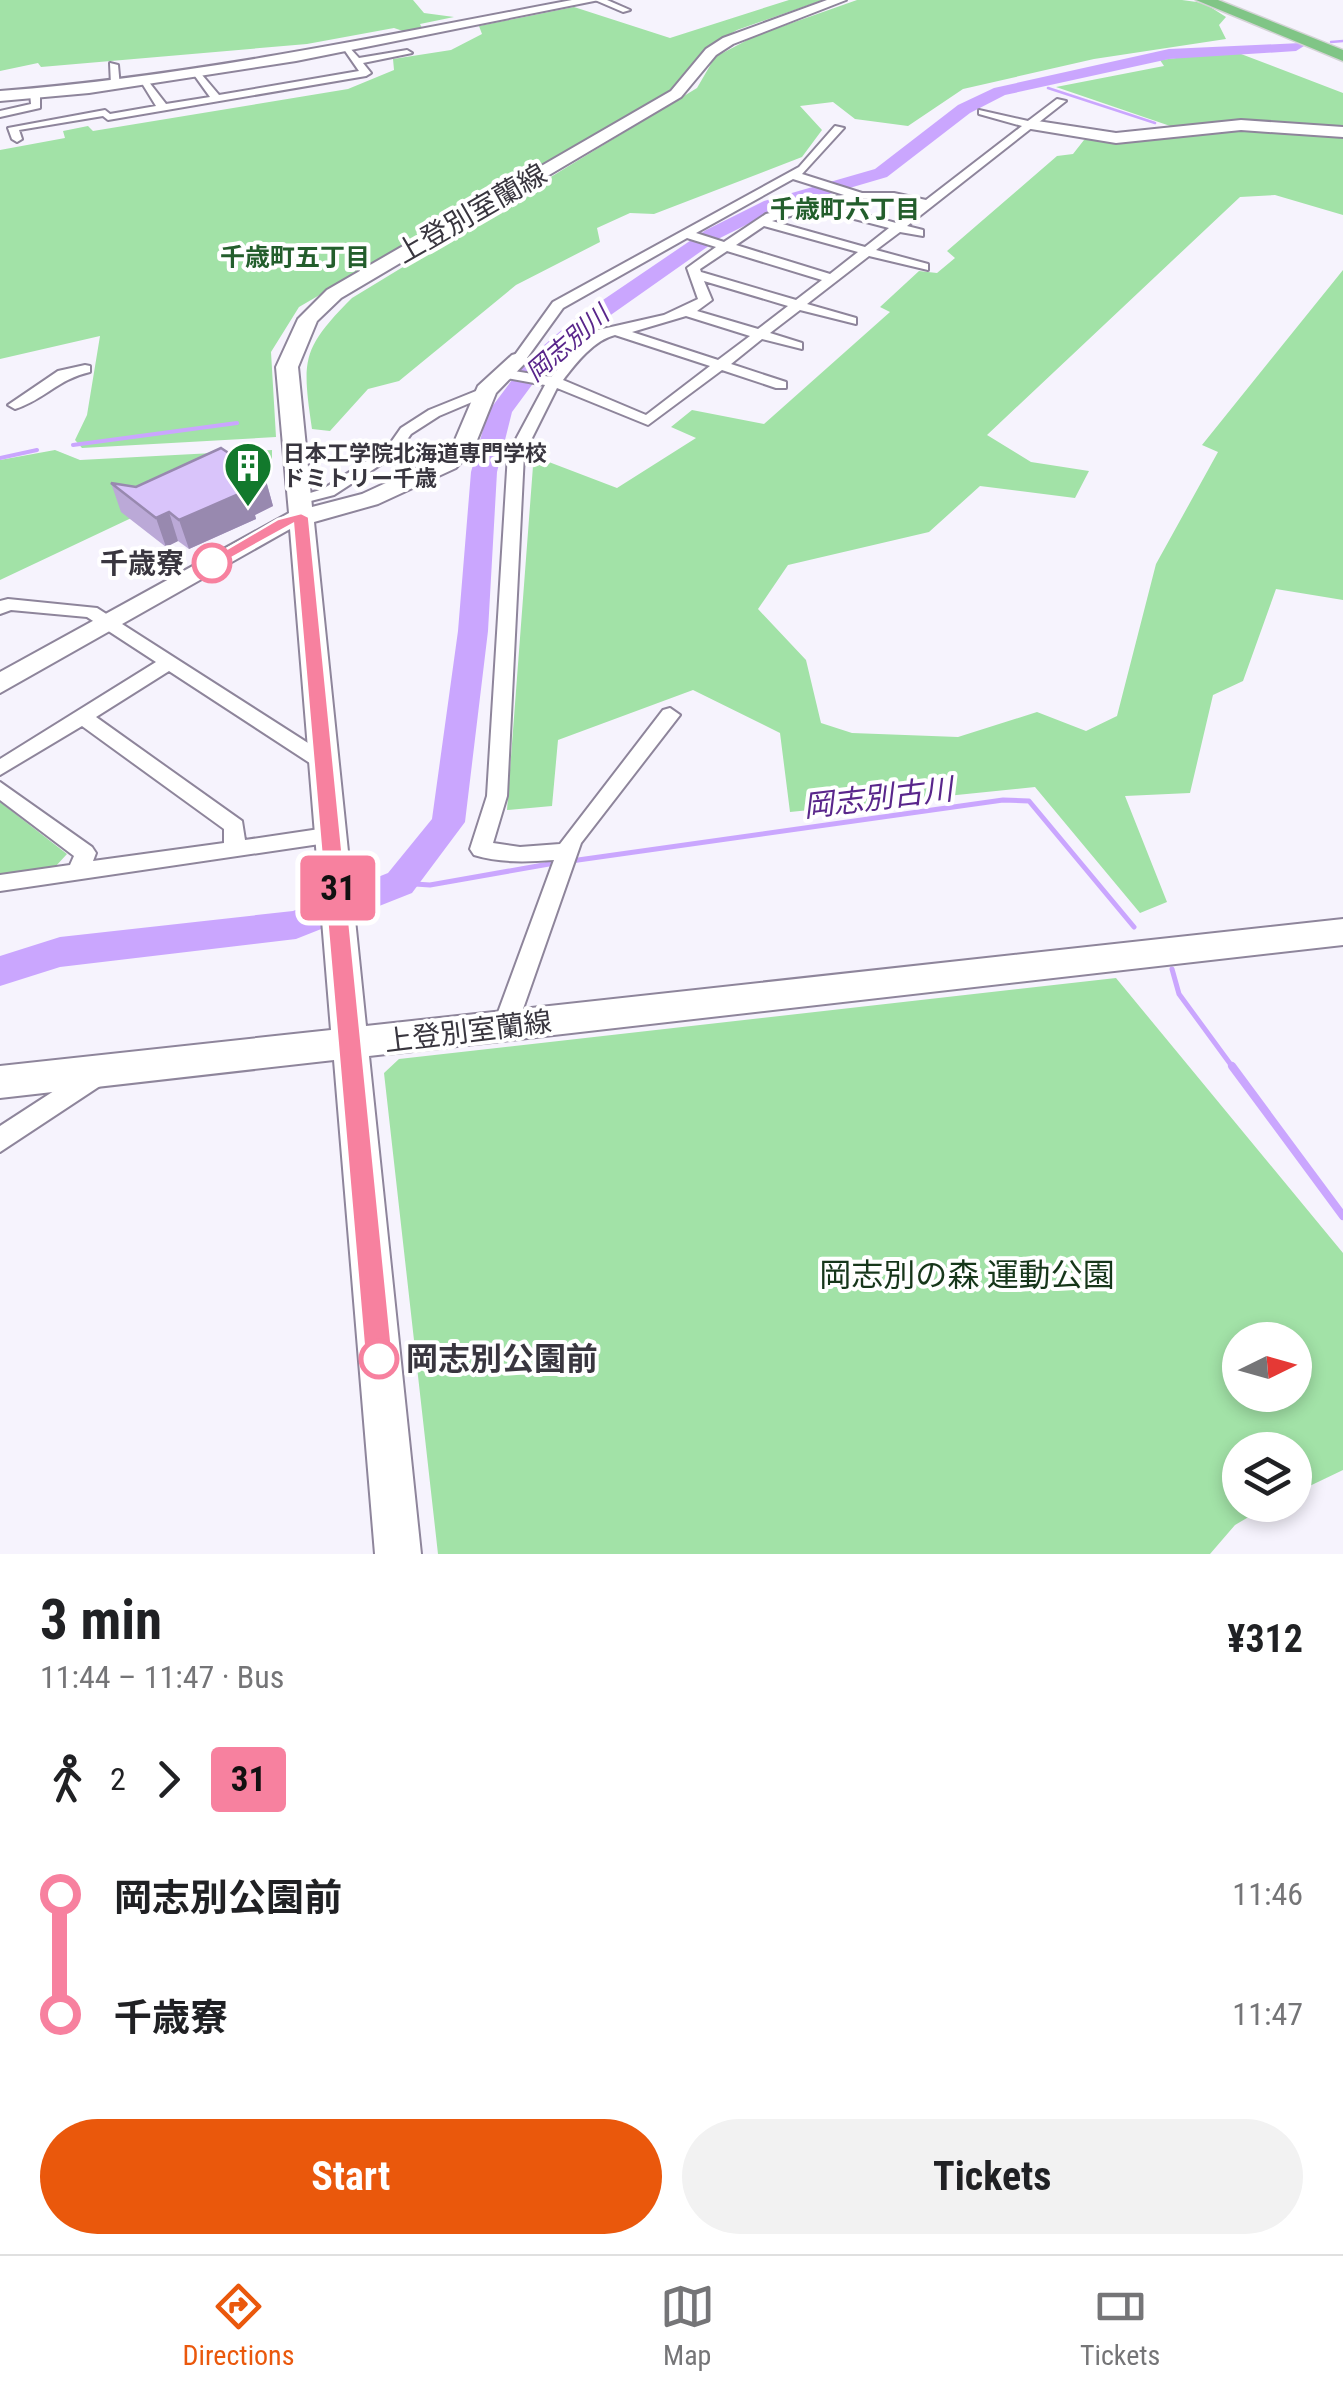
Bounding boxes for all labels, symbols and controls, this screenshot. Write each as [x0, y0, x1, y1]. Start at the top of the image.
street label: 上登別室蘭線 [390, 157, 552, 270]
district label: 千歳町六丁目 [770, 195, 920, 224]
district label: 千歳町五丁目 [220, 243, 370, 272]
water label: 岡志別川 [520, 298, 617, 387]
building icon: 日本工学院北海道専門学校 ドミトリー千歳 [222, 440, 274, 508]
place label: 日本工学院北海道専門学校 ドミトリー千歳 [283, 441, 547, 491]
marker: 千歳寮 [193, 544, 231, 582]
place label: 千歳寮 [100, 547, 184, 580]
water label: 岡志別古川 [801, 771, 957, 824]
line badge: 31 [293, 856, 383, 920]
text: 31 [320, 868, 356, 909]
street label: 上登別室蘭線 [383, 1005, 553, 1058]
park label: 岡志別の森 運動公園 [819, 1256, 1115, 1294]
north arrow [1222, 1322, 1312, 1412]
map controls [1222, 1322, 1312, 1522]
marker: 岡志別公園前 [360, 1340, 398, 1378]
place label: 岡志別公園前 [406, 1340, 598, 1378]
button: layers [1222, 1432, 1312, 1522]
text: 3 min [40, 1588, 162, 1652]
text: ¥312 [1227, 1617, 1303, 1661]
text: 11:44 – 11:47 · Bus [40, 1658, 284, 1696]
icon: walk [40, 1752, 95, 1807]
icon: forward [141, 1752, 196, 1807]
text: 31 [231, 1759, 266, 1800]
text: 2 [110, 1760, 126, 1798]
text: 11:46 [1232, 1875, 1303, 1913]
text: 岡志別公園前 [114, 1876, 342, 1920]
text: 11:47 [1232, 1995, 1303, 2033]
text: 千歳寮 [114, 1996, 228, 2040]
button: Start [40, 2119, 662, 2234]
button: Tickets [682, 2119, 1303, 2234]
tab: Directions [183, 2279, 294, 2372]
tab: Map [660, 2279, 715, 2372]
tab: Tickets [1080, 2279, 1160, 2372]

